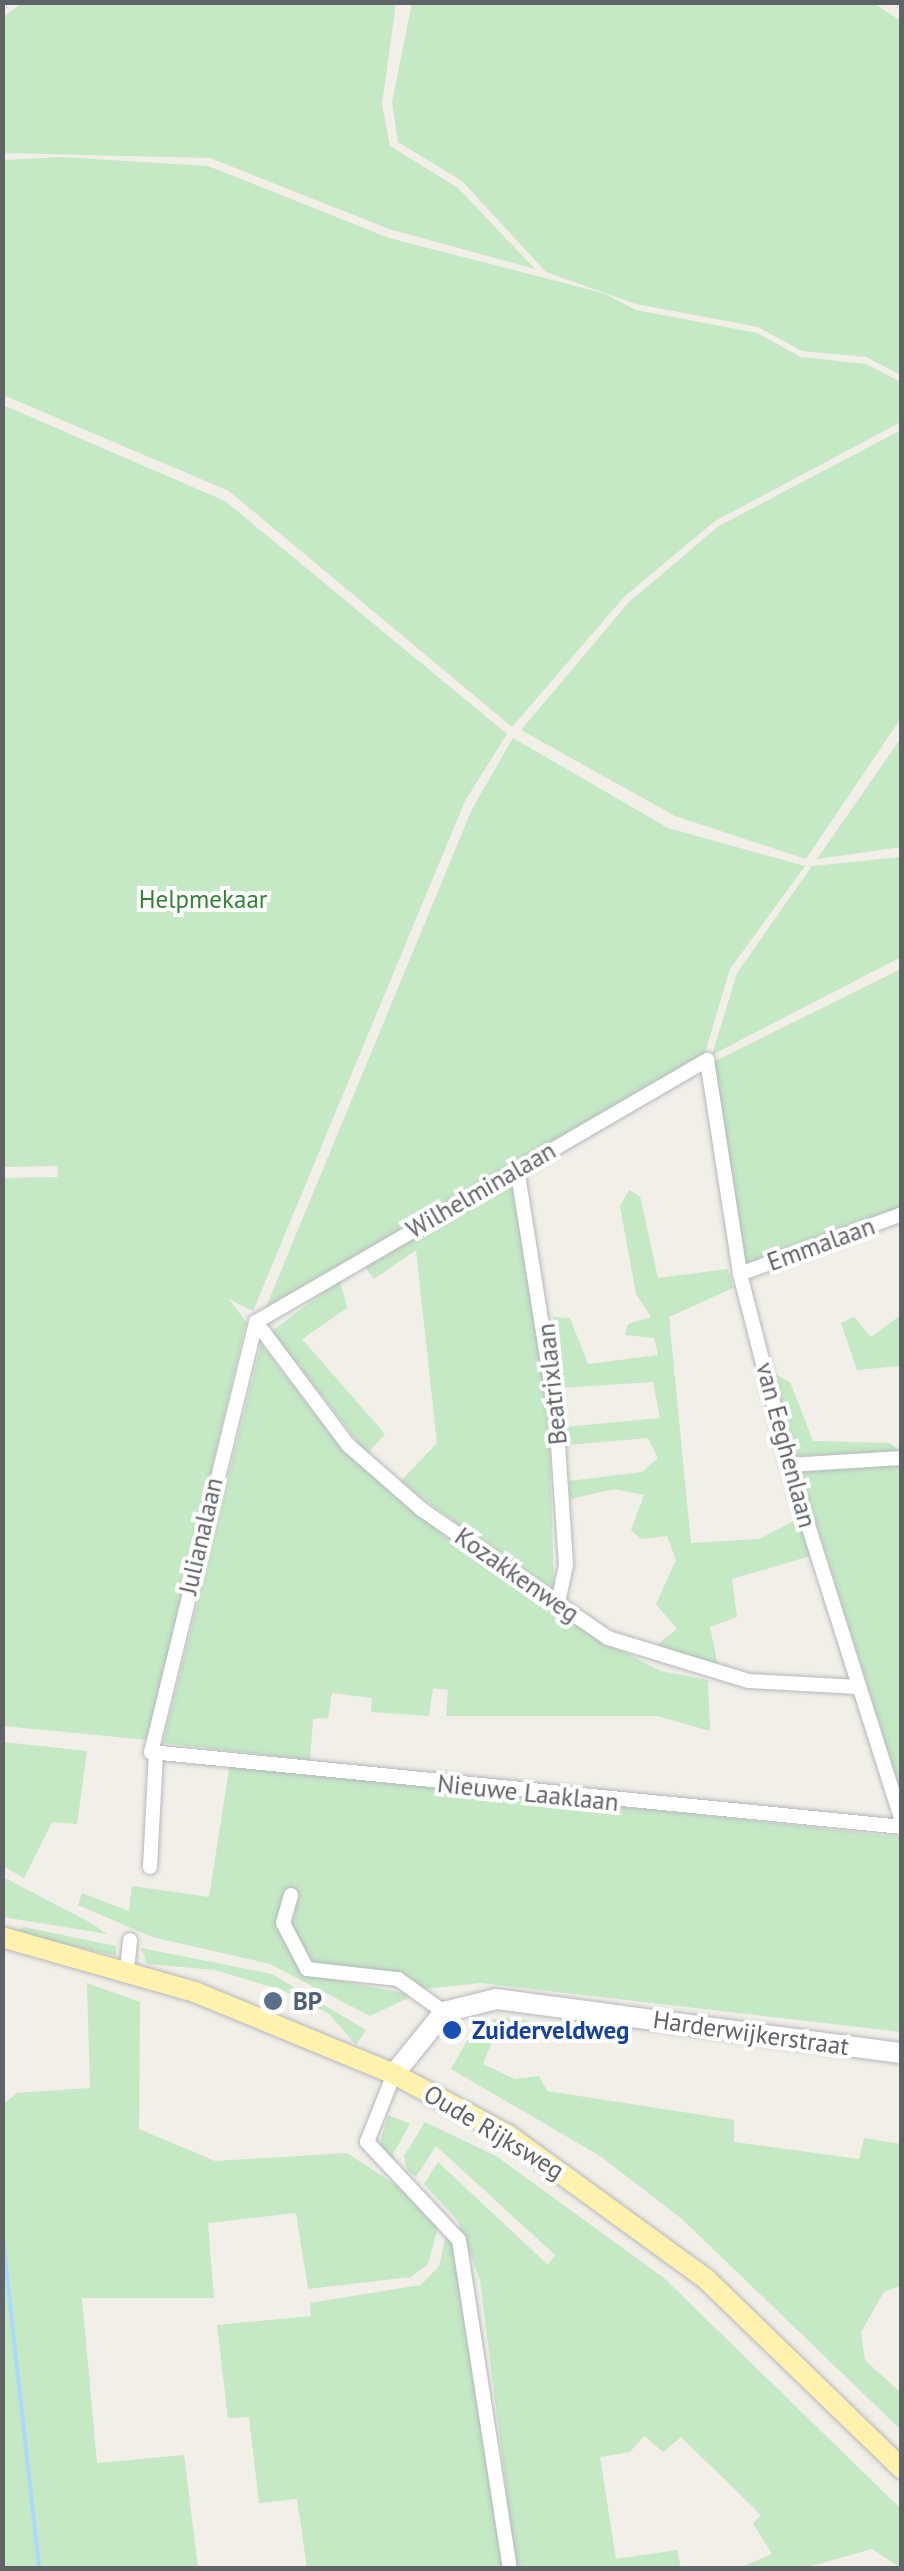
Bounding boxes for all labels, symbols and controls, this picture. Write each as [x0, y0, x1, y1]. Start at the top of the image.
park label: Helpmekaar [139, 884, 267, 914]
street label: Wilhelminalaan [401, 1135, 561, 1245]
street label: Emmalaan [763, 1211, 879, 1277]
street label: Beatrixlaan [531, 1322, 573, 1446]
street label: van Eeghenlaan [750, 1359, 822, 1531]
street label: Julianalaan [173, 1475, 229, 1597]
street label: Kozakkenweg [449, 1521, 585, 1629]
street label: Nieuwe Laaklaan [436, 1769, 620, 1817]
place label: BP [293, 1986, 322, 2016]
marker: BP [262, 1990, 284, 2012]
street label: Harderwijkerstraat [651, 2004, 851, 2062]
place label: Zuiderveldweg [472, 2015, 629, 2045]
marker: Zuiderveldweg [441, 2019, 463, 2041]
street label: Oude Rijksweg [419, 2078, 569, 2186]

